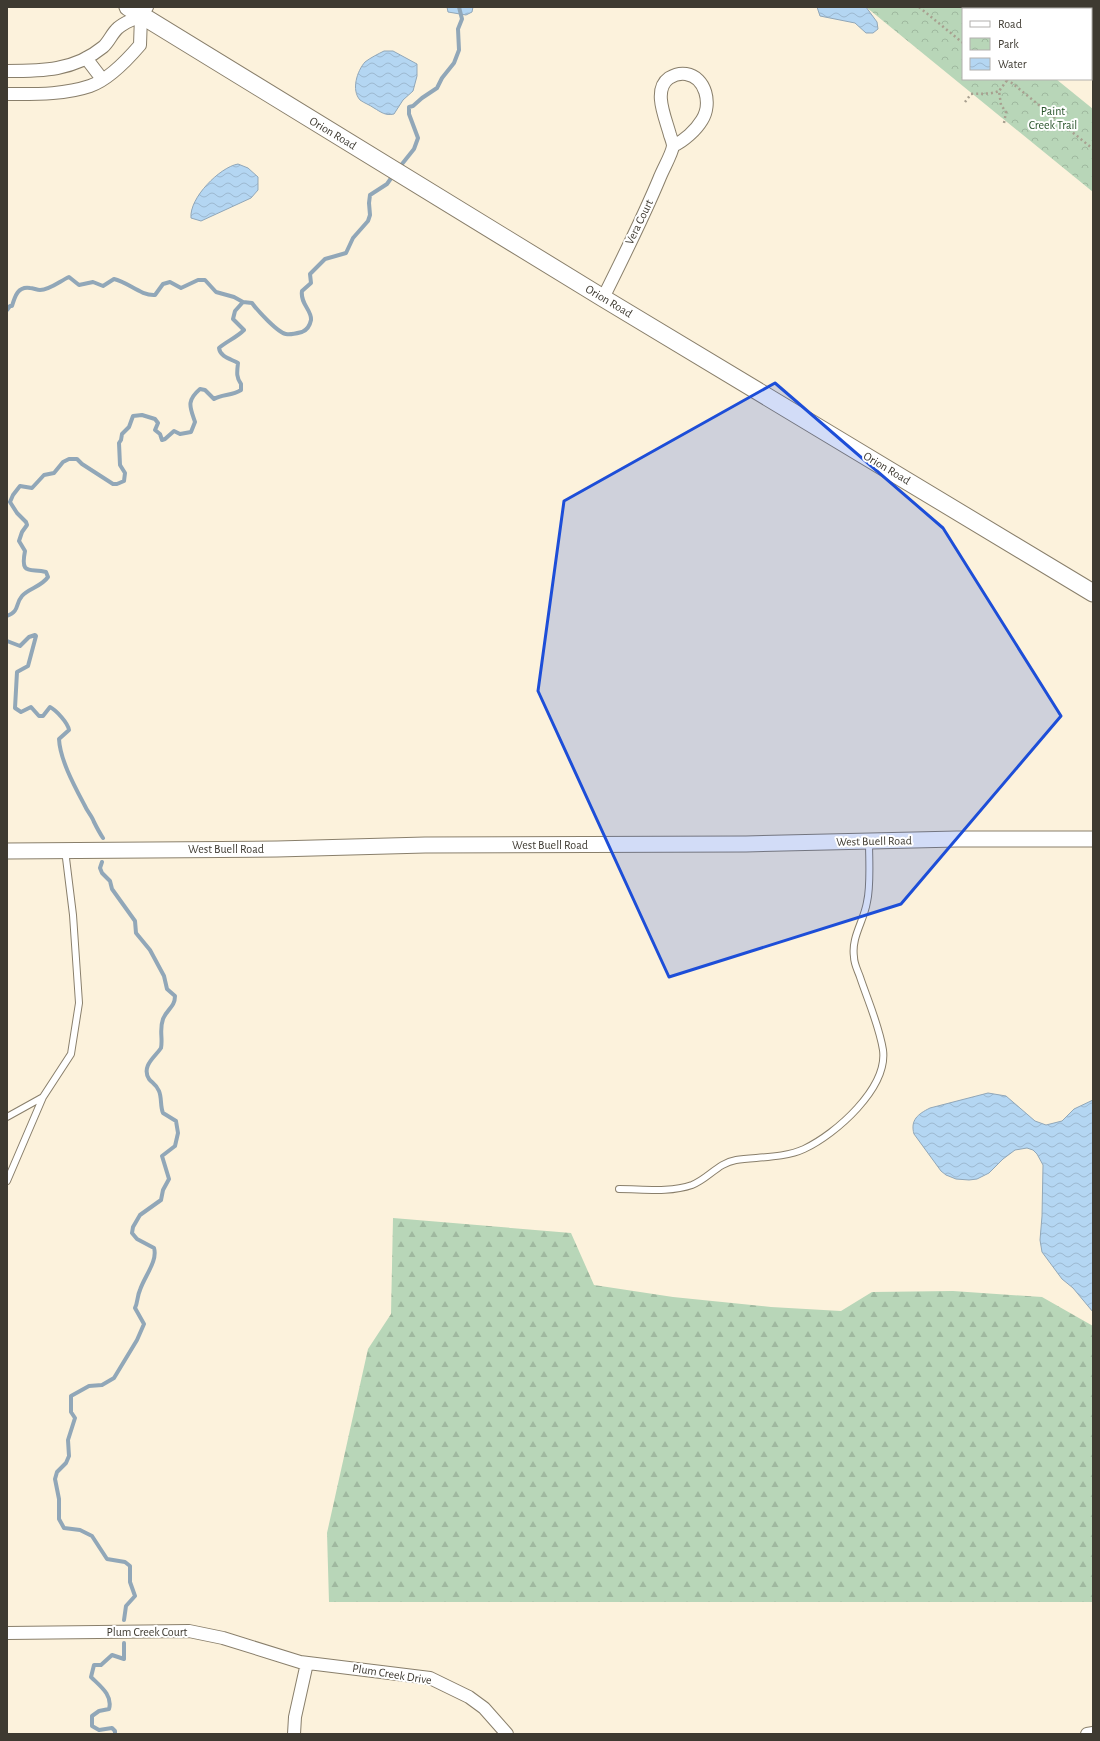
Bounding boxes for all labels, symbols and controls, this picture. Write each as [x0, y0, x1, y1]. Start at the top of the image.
legend [962, 8, 1092, 80]
text: Road [998, 18, 1022, 30]
text: Park [998, 38, 1019, 50]
text: Water [998, 58, 1027, 70]
park label: Paint Creek Trail [1029, 105, 1077, 131]
street label: Orion Road [308, 114, 358, 152]
street label: Vera Court [623, 197, 655, 246]
street label: Orion Road [584, 282, 634, 320]
street label: Orion Road [862, 449, 912, 487]
street label: West Buell Road [836, 834, 912, 848]
street label: West Buell Road [512, 839, 588, 851]
street label: West Buell Road [188, 843, 264, 855]
street label: Plum Creek Court [107, 1626, 188, 1638]
street label: Plum Creek Drive [351, 1662, 433, 1686]

